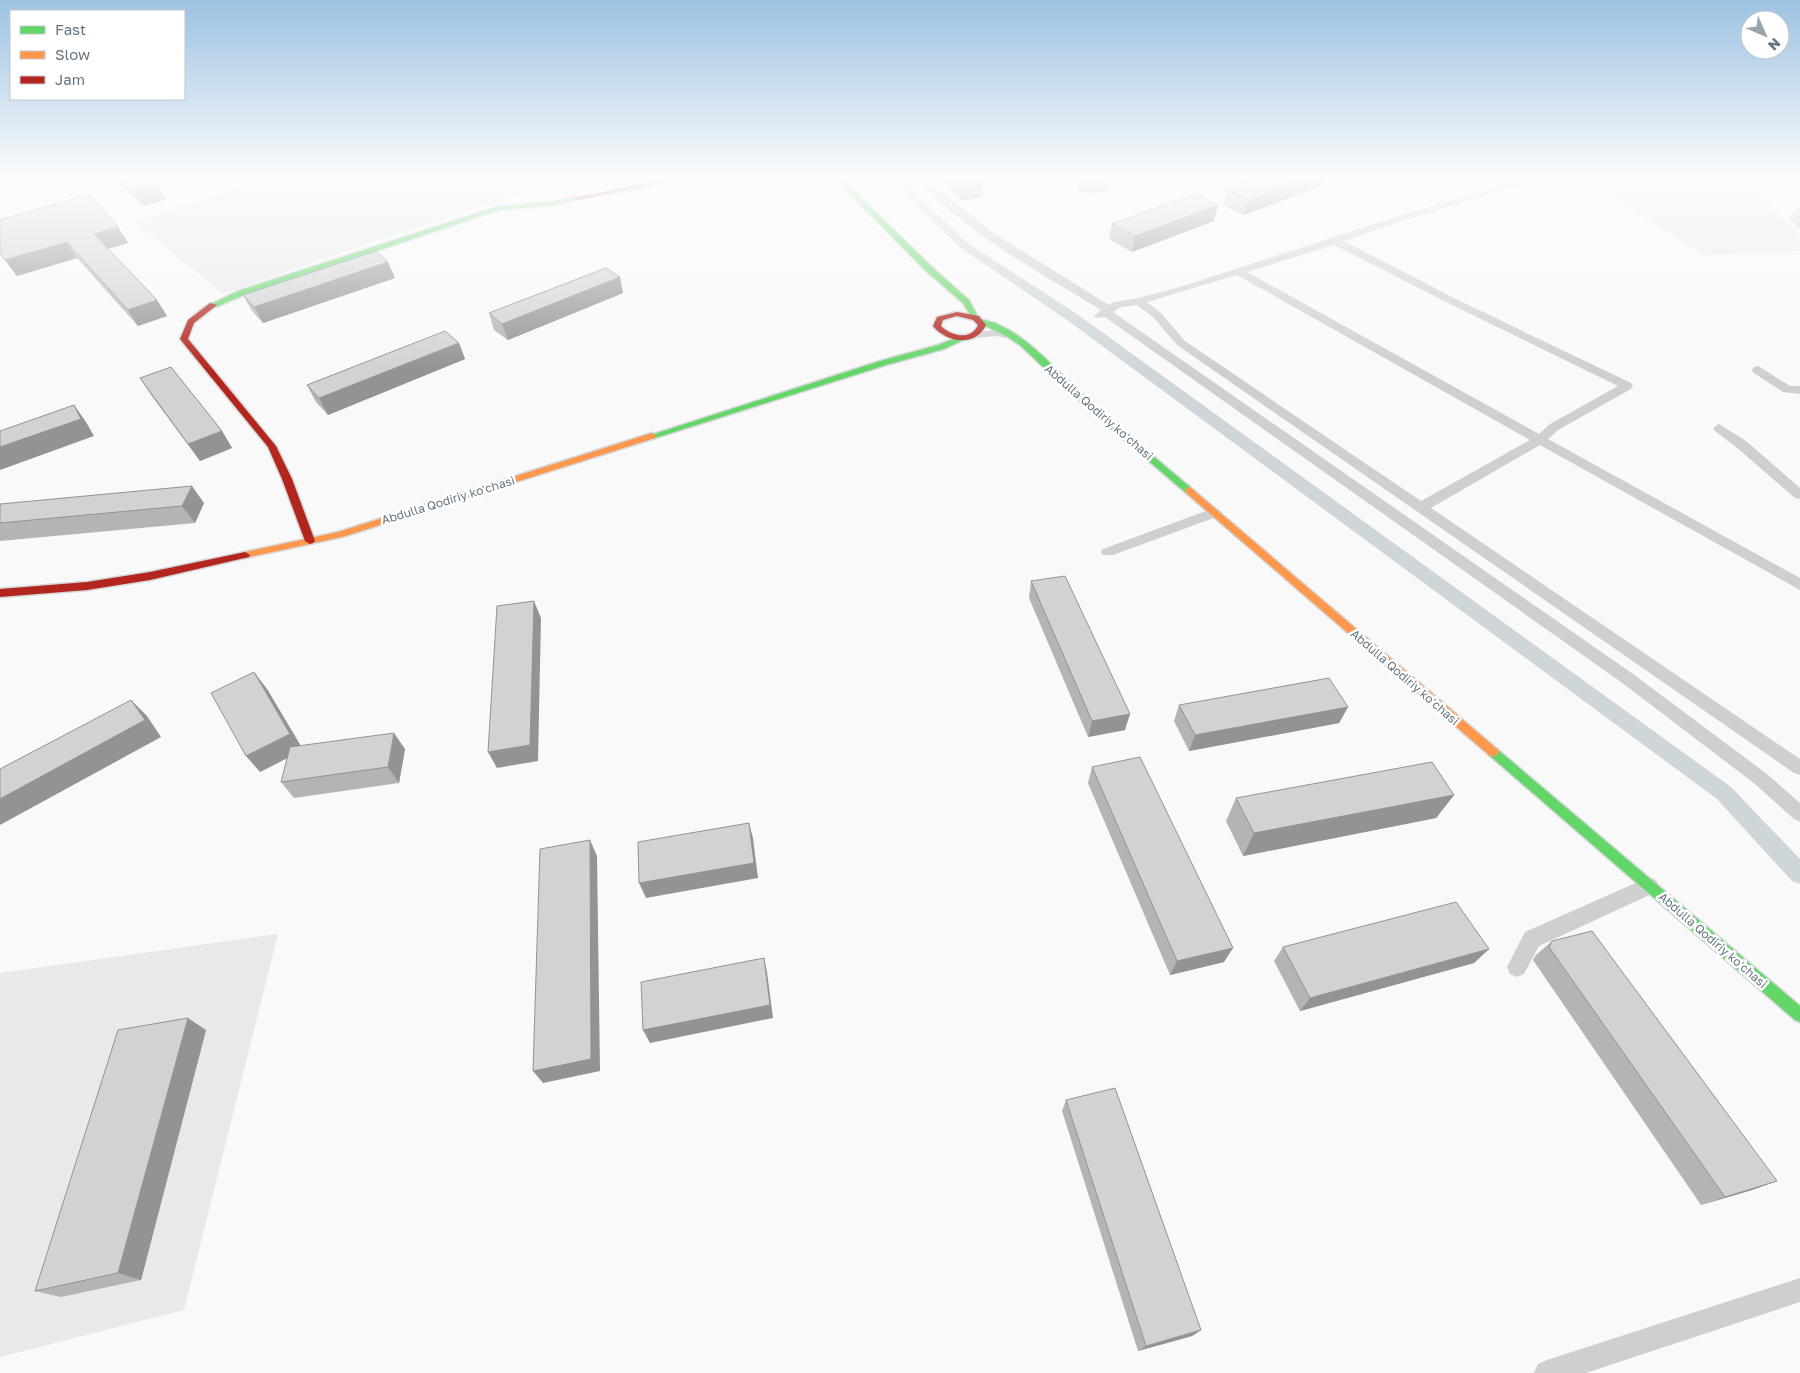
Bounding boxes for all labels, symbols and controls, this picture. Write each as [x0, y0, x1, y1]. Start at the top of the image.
legend [10, 10, 185, 100]
north arrow [1740, 10, 1790, 60]
text: Fast [55, 20, 86, 38]
text: N [1765, 35, 1784, 54]
text: Slow [55, 45, 90, 63]
text: Jam [55, 70, 85, 88]
street label: Abdulla Qodiriy koʻchasi [1042, 361, 1156, 463]
street label: Abdulla Qodiriy koʻchasi [380, 473, 516, 527]
street label: Abdulla Qodiriy koʻchasi [1348, 626, 1462, 728]
street label: Abdulla Qodiriy koʻchasi [1656, 889, 1770, 991]

